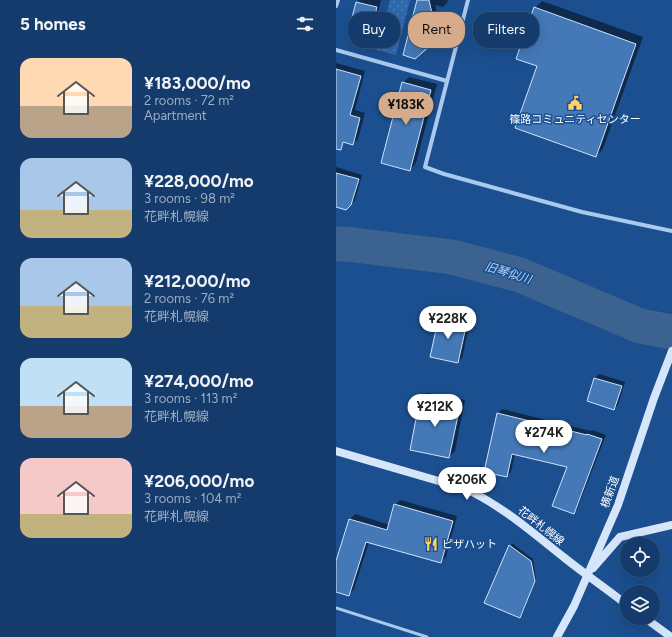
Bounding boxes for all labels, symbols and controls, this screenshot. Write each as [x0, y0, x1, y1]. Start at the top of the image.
chip: Buy [348, 12, 400, 48]
chip: Rent [408, 12, 465, 48]
chip: Filters [473, 12, 539, 48]
icon: filters [294, 13, 316, 35]
text: 5 homes [20, 14, 86, 34]
text: ¥183,000/mo [144, 73, 251, 93]
icon: home [52, 74, 100, 122]
pin: ¥183K [378, 92, 434, 126]
text: 2 rooms · 72 m² [144, 93, 234, 108]
public building icon: 篠路コミュニティセンター [567, 95, 583, 111]
text: ¥183K [387, 97, 425, 112]
text: Apartment [144, 108, 207, 123]
place label: 篠路コミュニティセンター [509, 113, 641, 126]
text: ¥228,000/mo [144, 171, 254, 191]
icon: home [52, 174, 100, 222]
text: 3 rooms · 98 m² [144, 191, 235, 206]
text: 花畔札幌線 [144, 209, 209, 224]
water label: 旧琴似川 [483, 259, 535, 287]
text: ¥212,000/mo [144, 271, 250, 291]
icon: home [52, 274, 100, 322]
text: 2 rooms · 76 m² [144, 291, 234, 306]
pin: ¥228K [420, 306, 476, 340]
text: 花畔札幌線 [144, 309, 209, 324]
text: ¥228K [428, 311, 468, 326]
text: ¥274,000/mo [144, 371, 254, 391]
icon: home [52, 374, 100, 422]
text: 3 rooms · 113 m² [144, 391, 237, 406]
pin: ¥212K [407, 394, 463, 428]
text: ¥212K [417, 399, 453, 414]
text: 花畔札幌線 [144, 409, 209, 424]
pin: ¥274K [516, 420, 572, 454]
text: ¥274K [524, 425, 564, 440]
pin: ¥206K [439, 467, 495, 501]
text: ¥206,000/mo [144, 471, 254, 491]
text: ¥206K [447, 472, 487, 487]
icon: home [52, 474, 100, 522]
street label: 横新道 [598, 474, 622, 510]
text: 3 rooms · 104 m² [144, 491, 241, 506]
street label: 花畔札幌線 [515, 504, 567, 548]
text: 花畔札幌線 [144, 509, 209, 524]
restaurant icon: ピザハット [423, 536, 439, 552]
map controls [620, 537, 660, 625]
button: locate [620, 537, 660, 577]
place label: ピザハット [442, 538, 497, 551]
button: layers [620, 585, 660, 625]

